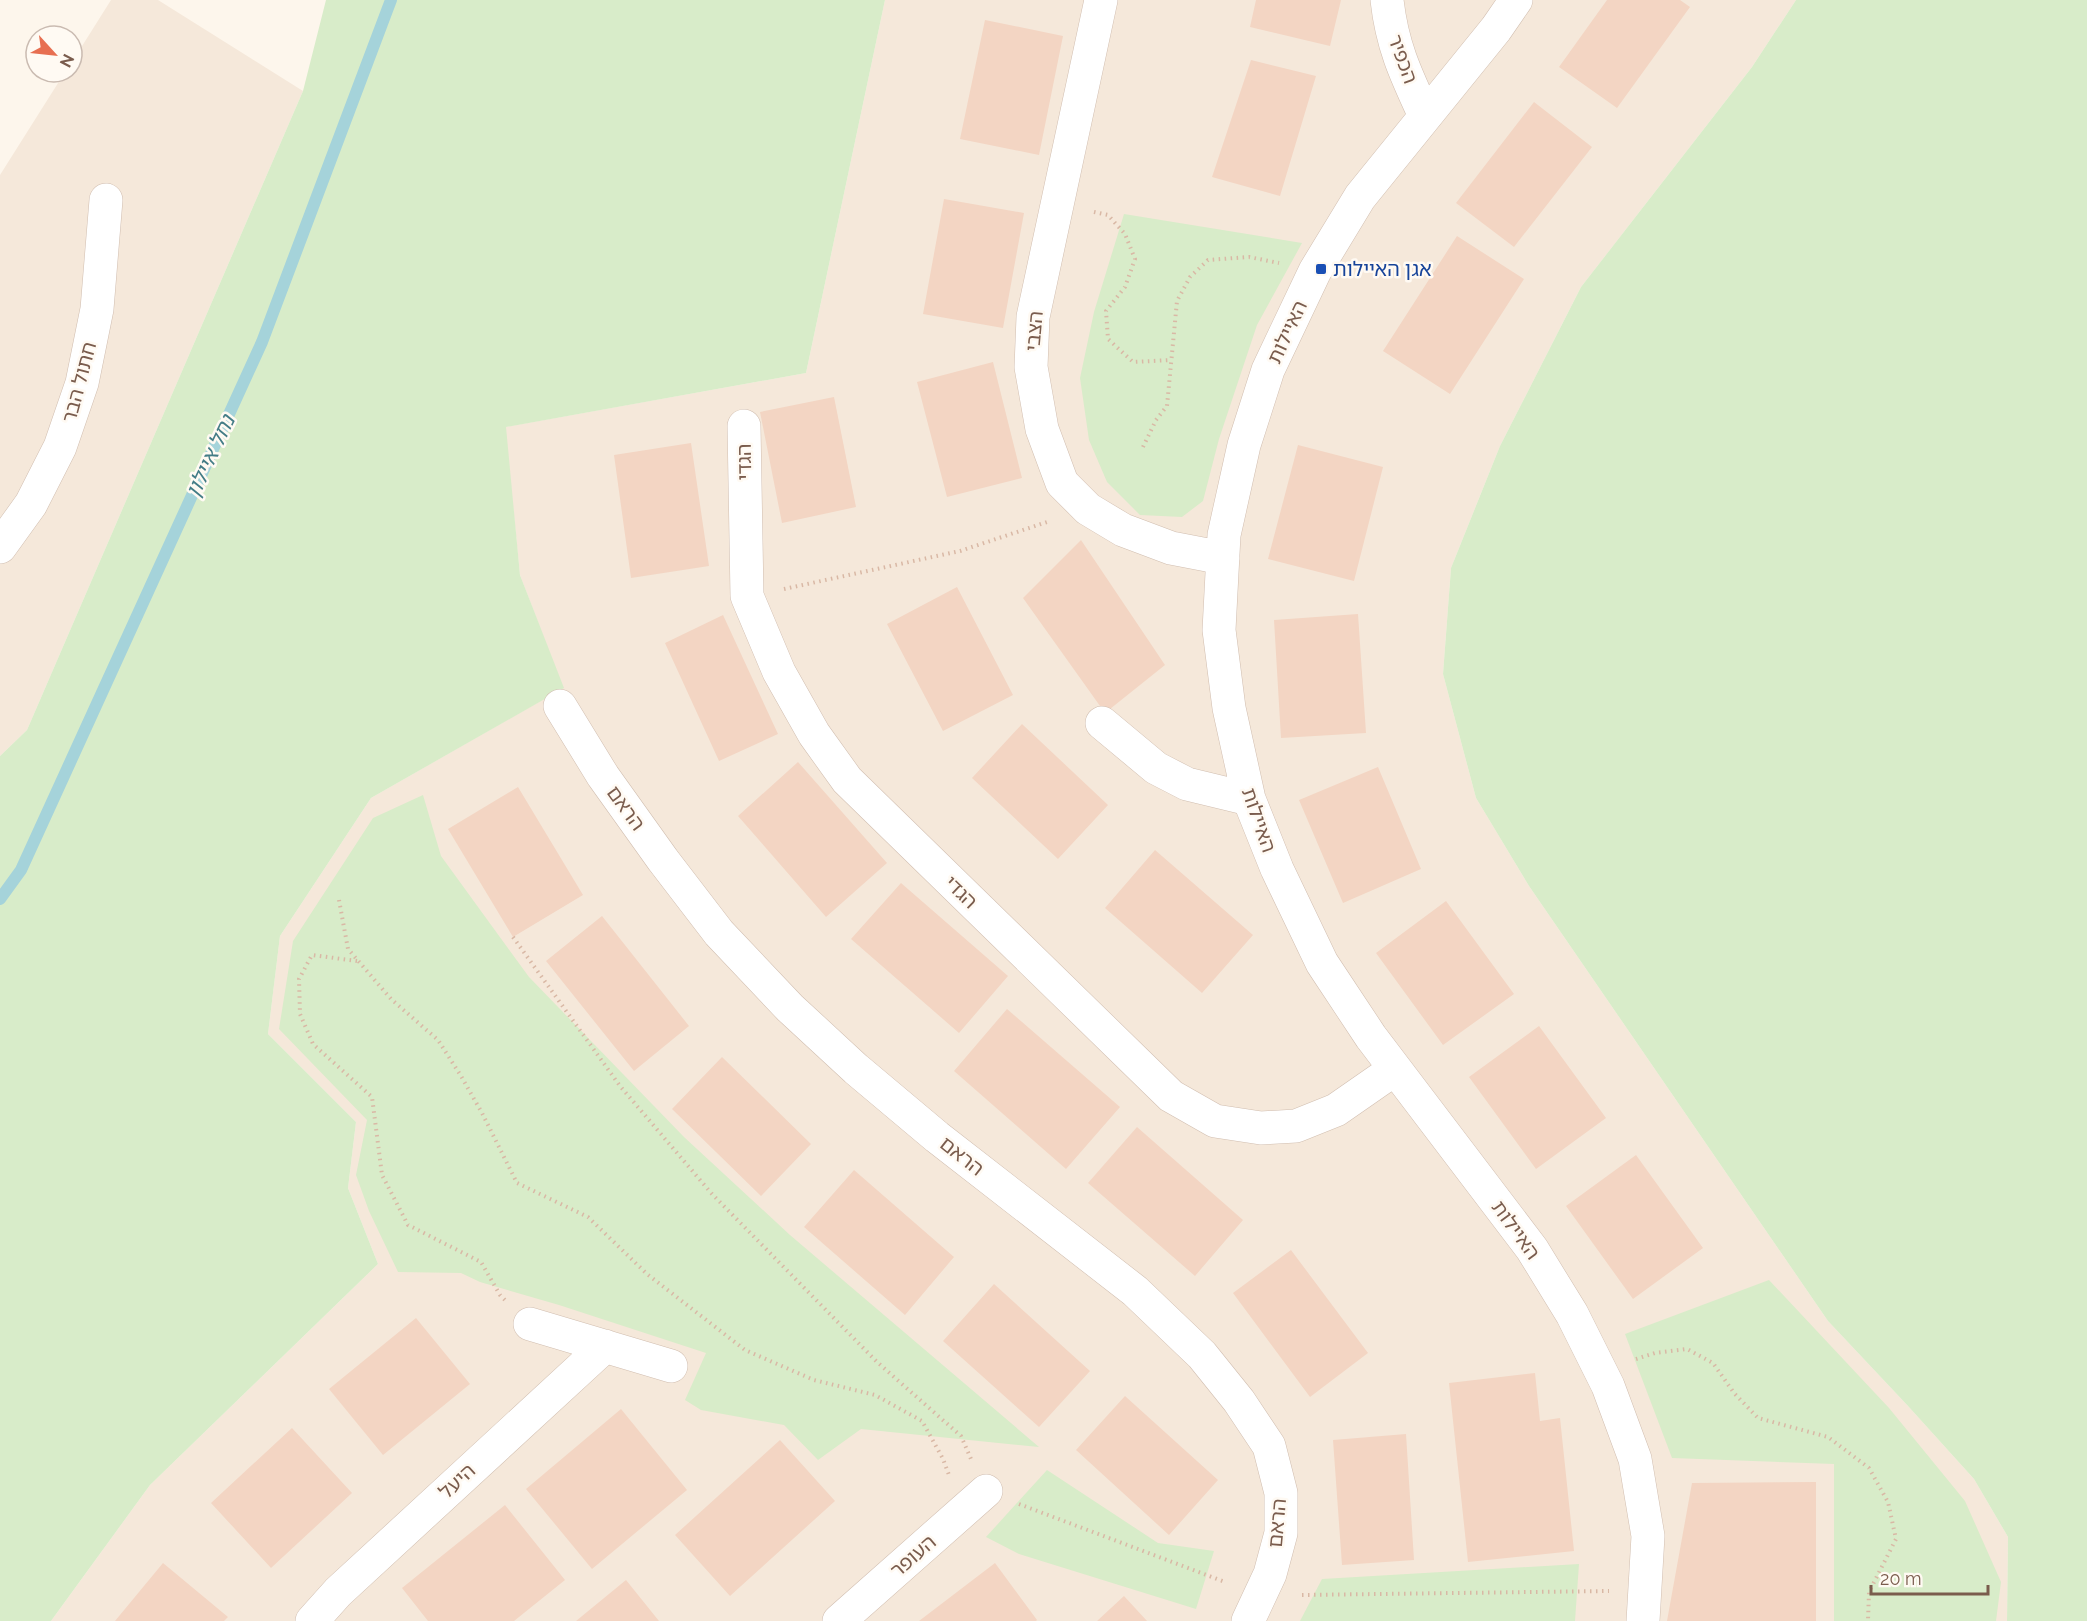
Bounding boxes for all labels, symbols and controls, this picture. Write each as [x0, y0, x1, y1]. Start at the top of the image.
north arrow [24, 24, 84, 84]
street label: הכפיר [1383, 31, 1423, 87]
text: N [56, 51, 78, 70]
place label: אגן האיילות [1333, 257, 1432, 281]
marker: אגן האיילות [1314, 262, 1328, 276]
street label: האיילות [1262, 297, 1312, 367]
street label: הצבי [1020, 310, 1048, 352]
street label: חתול הבר [57, 339, 101, 425]
water label: נחל איילון [180, 409, 241, 501]
street label: הגדי [732, 443, 756, 481]
street label: הראם [602, 781, 650, 835]
street label: האיילות [1237, 785, 1281, 855]
street label: הגדי [939, 871, 983, 913]
street label: הראם [935, 1131, 989, 1181]
street label: האיילות [1487, 1196, 1545, 1264]
street label: היעל [434, 1458, 480, 1504]
street label: הראם [1263, 1497, 1291, 1549]
street label: העופר [885, 1530, 941, 1582]
scale bar [1871, 1558, 1988, 1596]
text: 20 m [1880, 1568, 1922, 1589]

